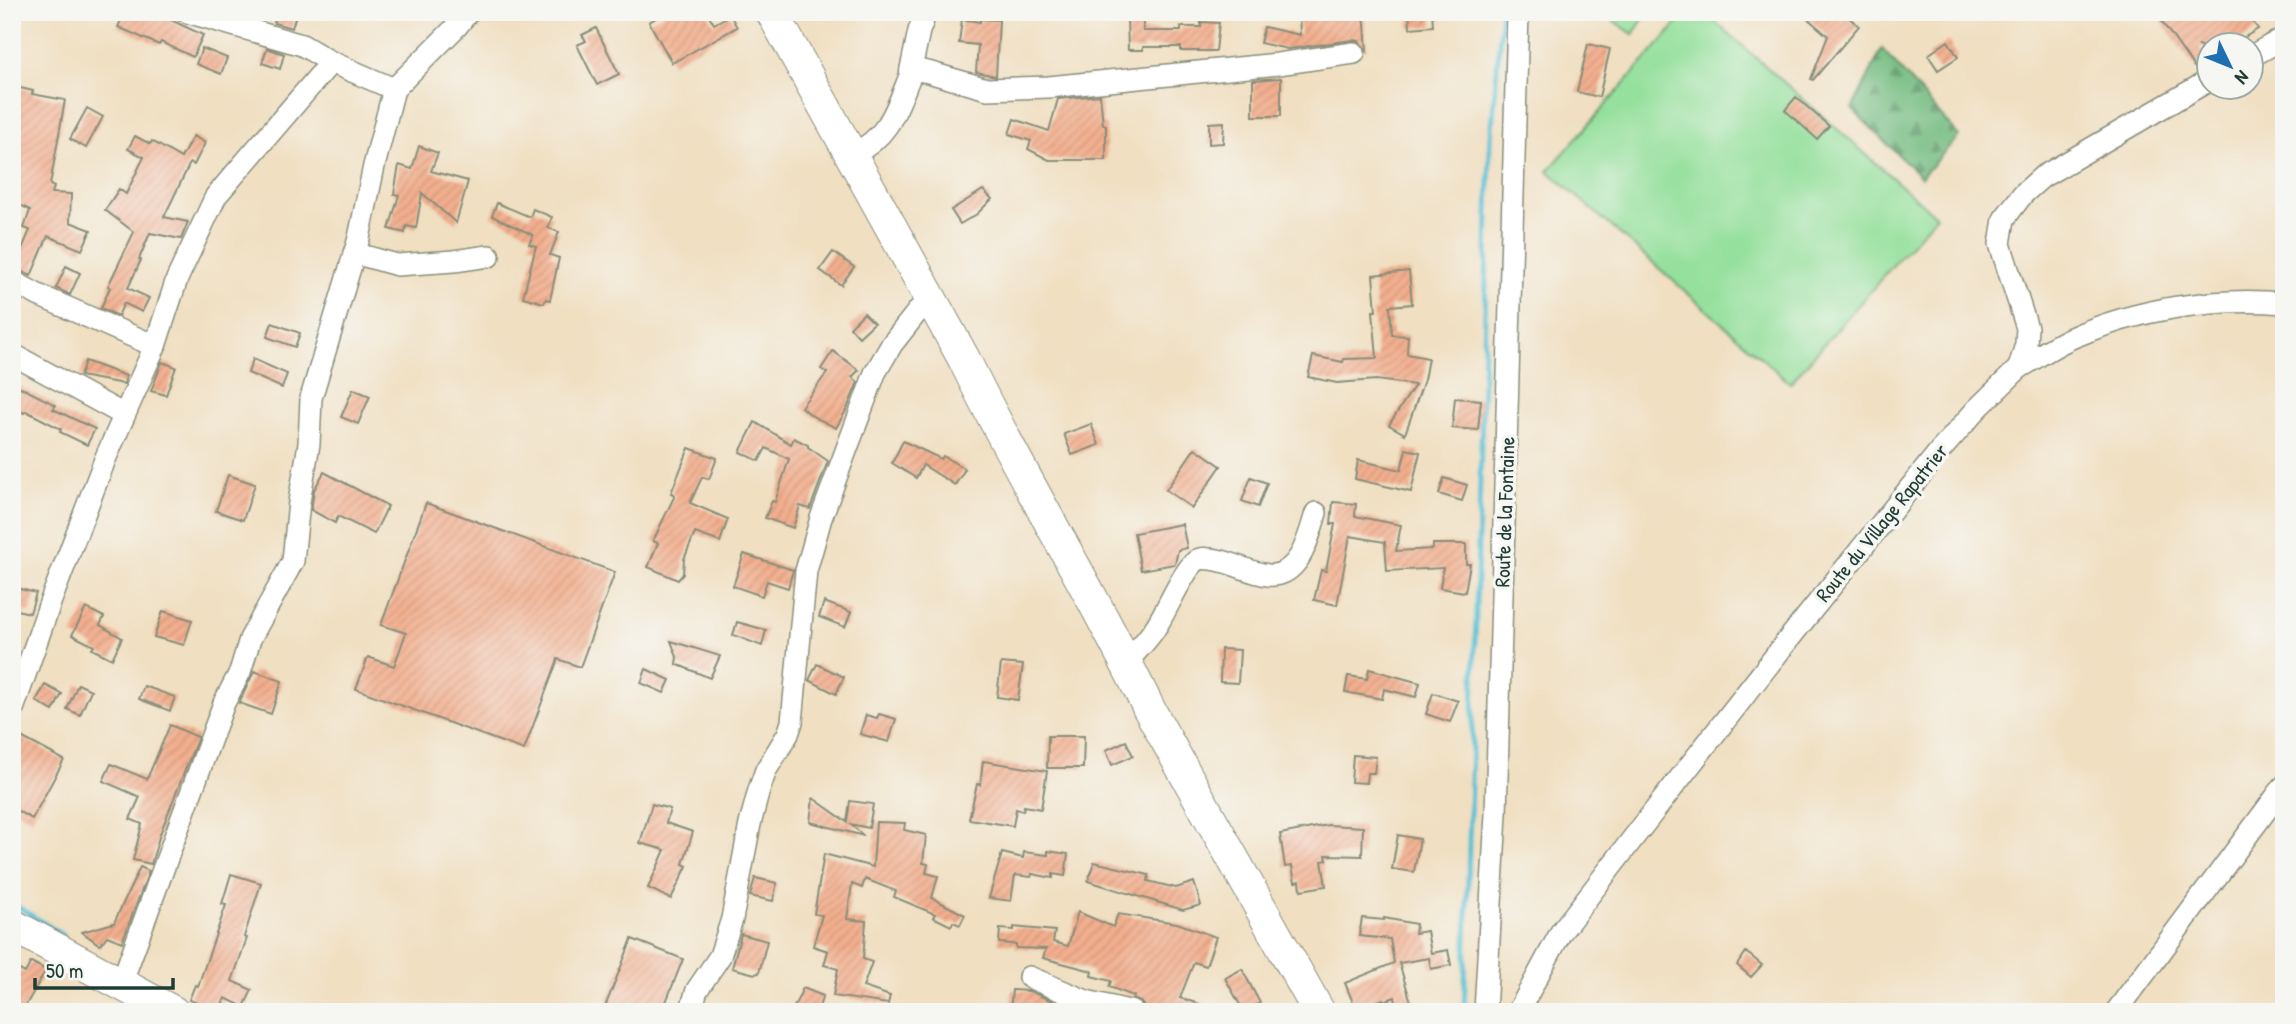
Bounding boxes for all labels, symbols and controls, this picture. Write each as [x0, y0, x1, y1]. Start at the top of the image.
north arrow [2194, 32, 2264, 102]
text: N [2229, 65, 2255, 90]
street label: Route de la Fontaine [1487, 436, 1522, 588]
street label: Route du Village Rapatrier [1809, 437, 1955, 608]
scale bar [35, 947, 173, 991]
text: 50 m [46, 956, 83, 985]

